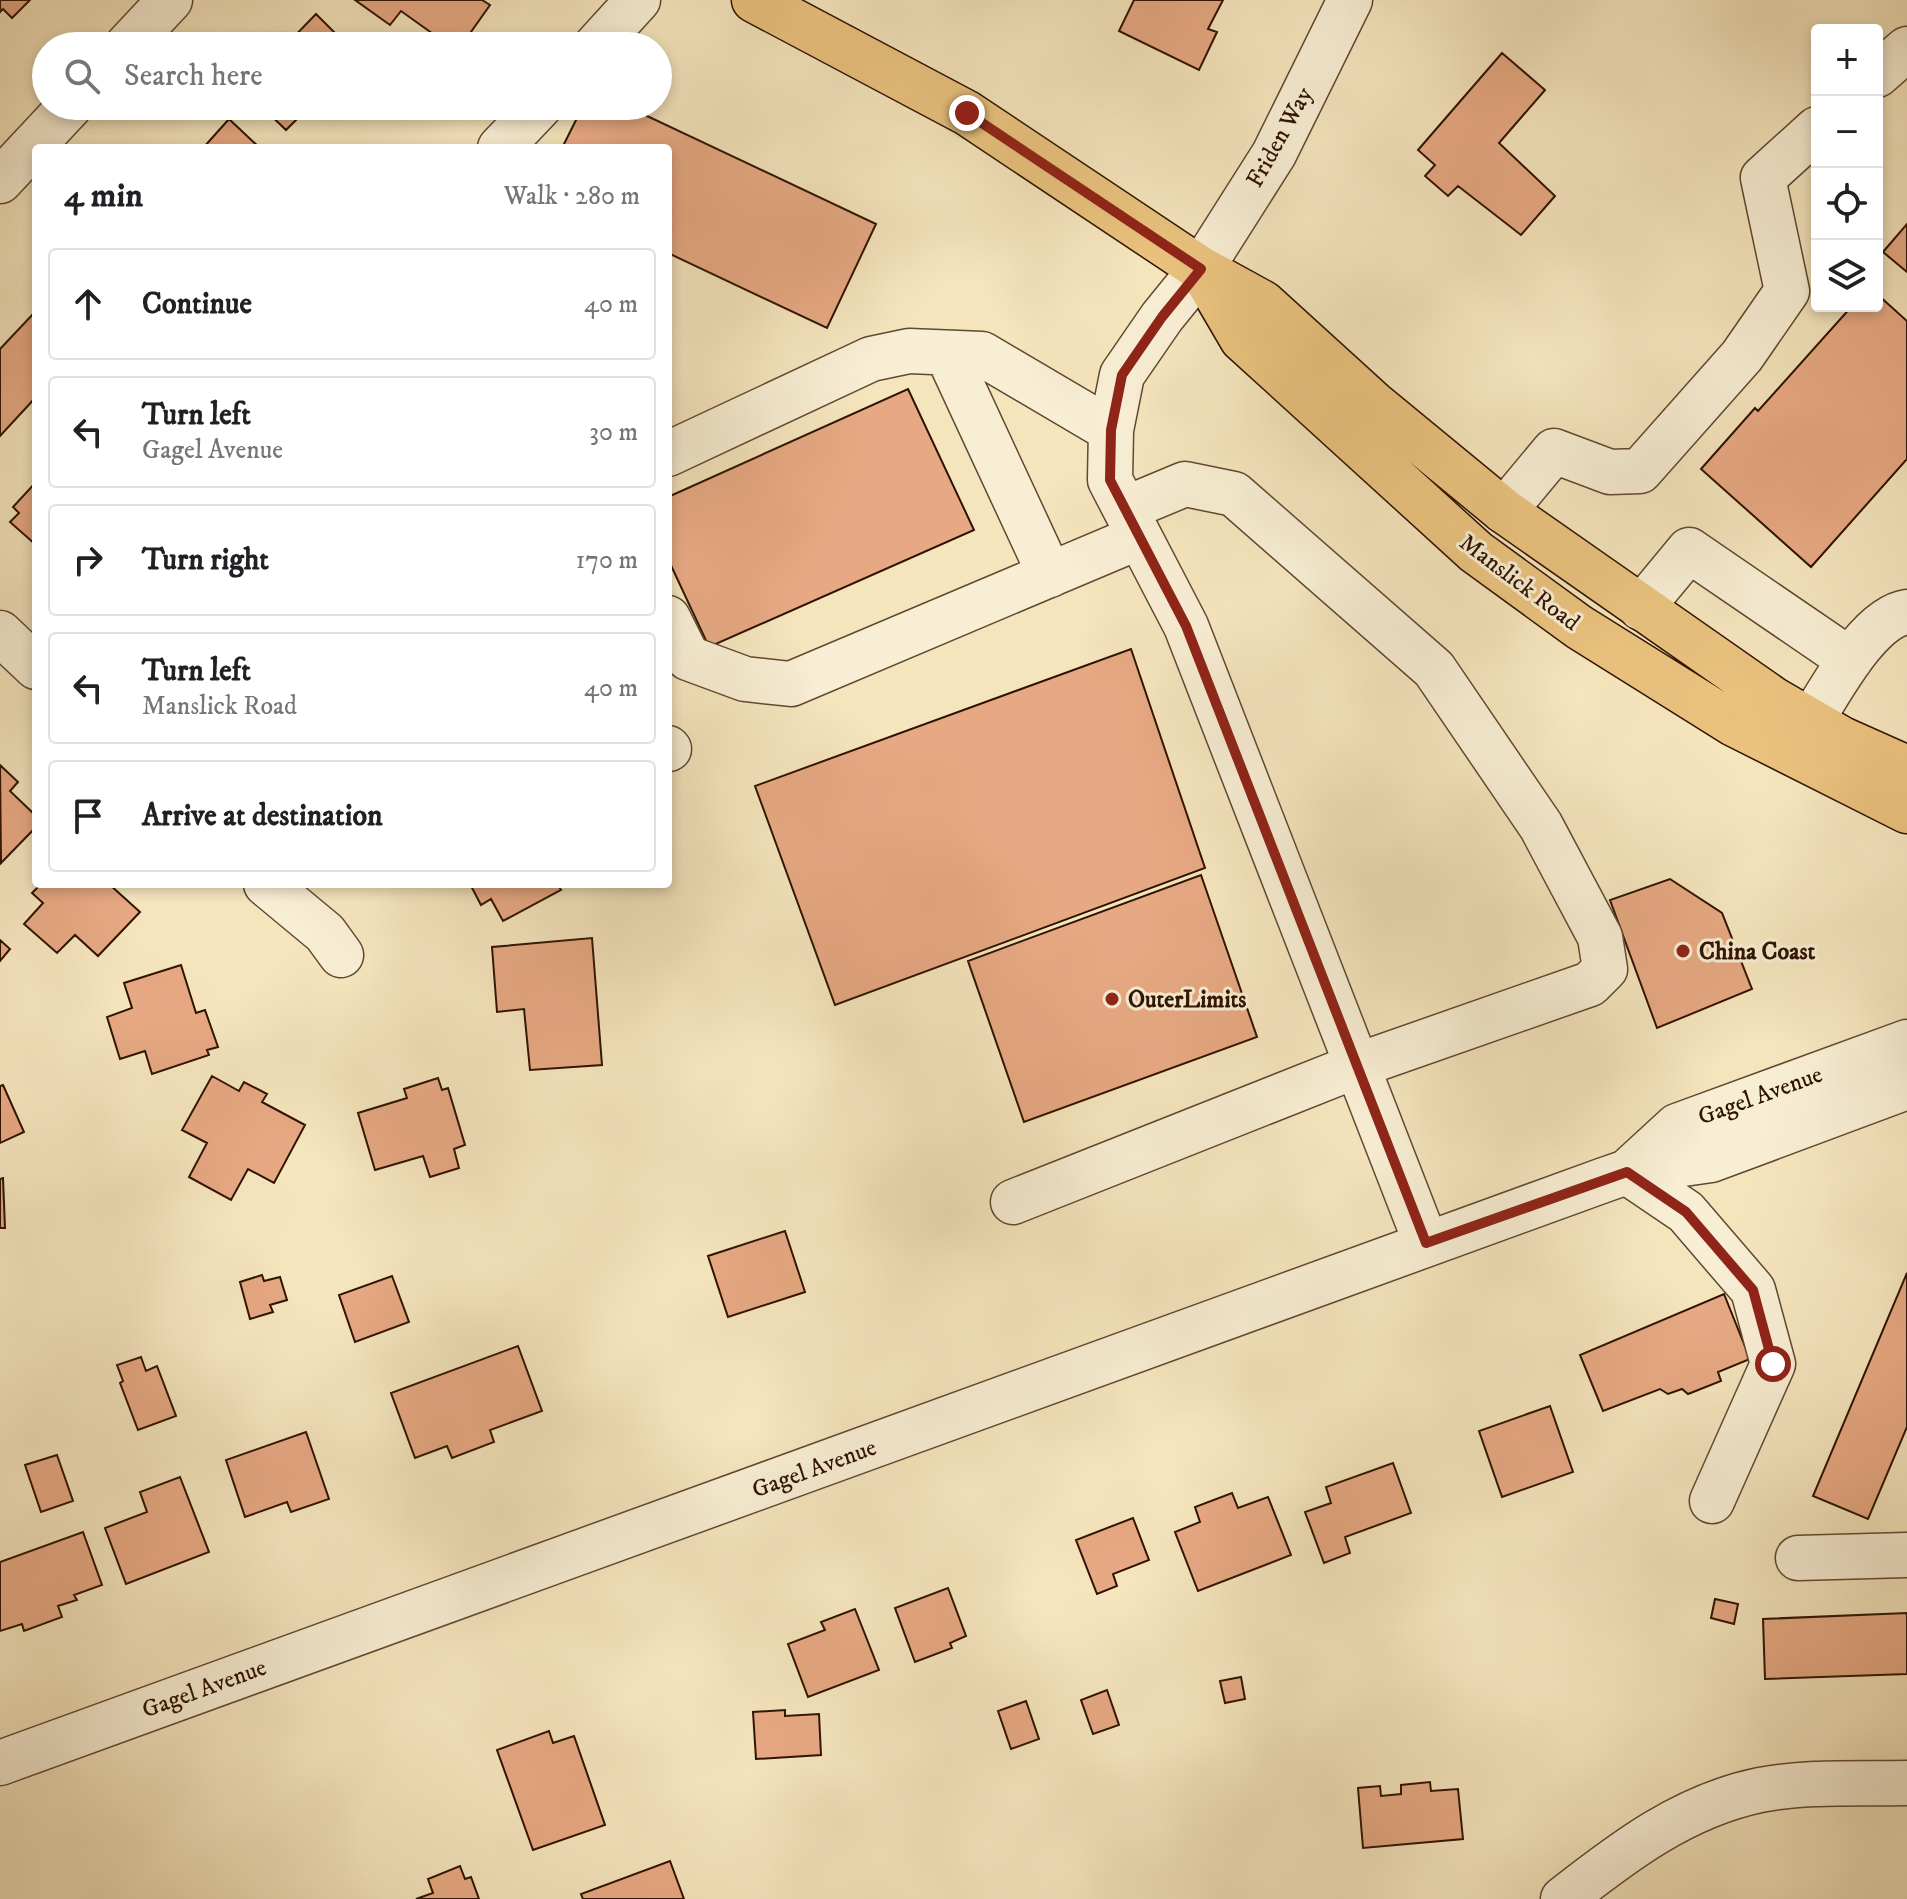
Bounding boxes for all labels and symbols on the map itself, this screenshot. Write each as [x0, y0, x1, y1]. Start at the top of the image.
street label: Friden Way [1240, 81, 1320, 193]
route end [949, 95, 985, 131]
street label: Manslick Road [1453, 528, 1586, 638]
place label: China Coast [1699, 937, 1815, 967]
marker: China Coast [1674, 942, 1692, 960]
place label: OuterLimits [1128, 985, 1246, 1015]
marker: OuterLimits [1103, 990, 1121, 1008]
street label: Gagel Avenue [1694, 1060, 1827, 1132]
route start [1755, 1346, 1791, 1382]
street label: Gagel Avenue [748, 1433, 881, 1505]
street label: Gagel Avenue [138, 1653, 271, 1725]

